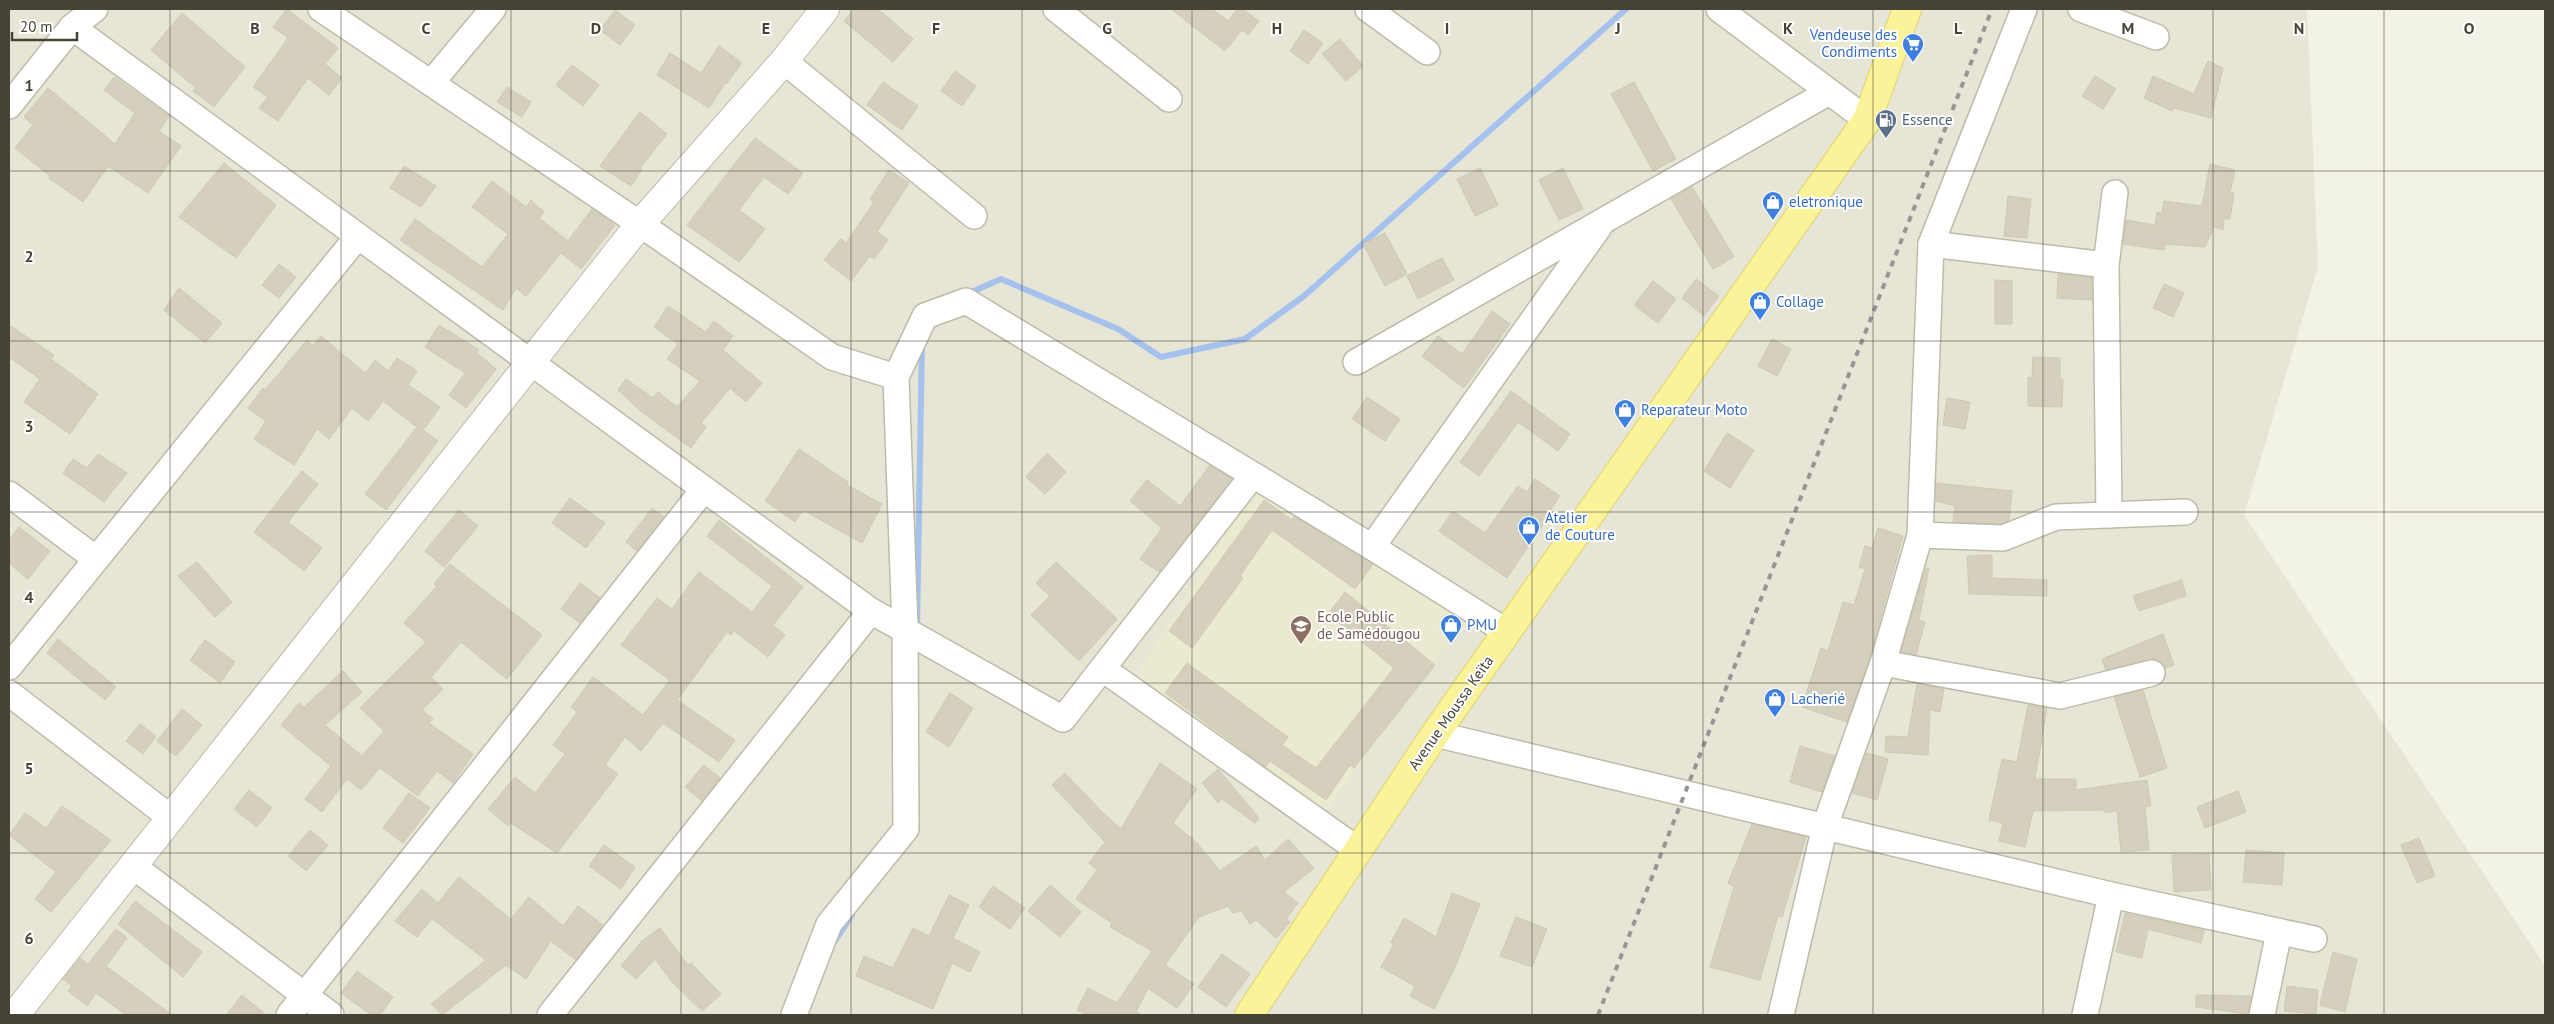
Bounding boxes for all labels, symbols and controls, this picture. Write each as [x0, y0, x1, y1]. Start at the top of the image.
scale bar [12, 10, 78, 42]
text: 20 m [20, 17, 53, 36]
text: B [250, 18, 260, 38]
text: C [422, 18, 431, 38]
text: D [591, 18, 601, 38]
text: E [762, 18, 770, 38]
text: F [932, 18, 940, 38]
text: G [1102, 18, 1112, 38]
text: H [1272, 18, 1282, 38]
text: I [1445, 18, 1449, 38]
text: J [1614, 18, 1621, 38]
text: K [1783, 18, 1793, 38]
text: L [1954, 18, 1963, 38]
text: M [2122, 18, 2134, 38]
text: N [2294, 18, 2304, 38]
text: O [2464, 18, 2475, 38]
place label: Vendeuse des Condiments [1809, 25, 1897, 61]
supermarket icon: Vendeuse des Condiments [1901, 32, 1925, 63]
text: 1 [24, 75, 34, 95]
fuel station icon: Essence [1874, 108, 1898, 139]
place label: Essence [1902, 110, 1953, 129]
shop icon: eletronique [1761, 190, 1785, 221]
place label: eletronique [1789, 192, 1863, 211]
text: 2 [24, 246, 34, 266]
shop icon: Collage [1748, 290, 1772, 321]
place label: Collage [1776, 292, 1824, 311]
shop icon: Reparateur Moto [1613, 398, 1637, 429]
place label: Reparateur Moto [1641, 400, 1748, 419]
text: 3 [24, 416, 34, 436]
place label: Atelier de Couture [1545, 508, 1615, 544]
shop icon: Atelier de Couture [1517, 515, 1541, 546]
text: 4 [24, 587, 34, 607]
place label: Ecole Public de Samédougou [1317, 607, 1420, 643]
shop icon: PMU [1439, 613, 1463, 644]
school or university icon: Ecole Public de Samédougou [1289, 614, 1313, 645]
place label: PMU [1467, 615, 1497, 634]
street label: Avenue Moussa Keïta [1404, 652, 1497, 774]
shop icon: Lacherié [1763, 687, 1787, 718]
place label: Lacherié [1791, 689, 1845, 708]
text: 5 [24, 758, 34, 778]
text: 6 [24, 928, 34, 948]

